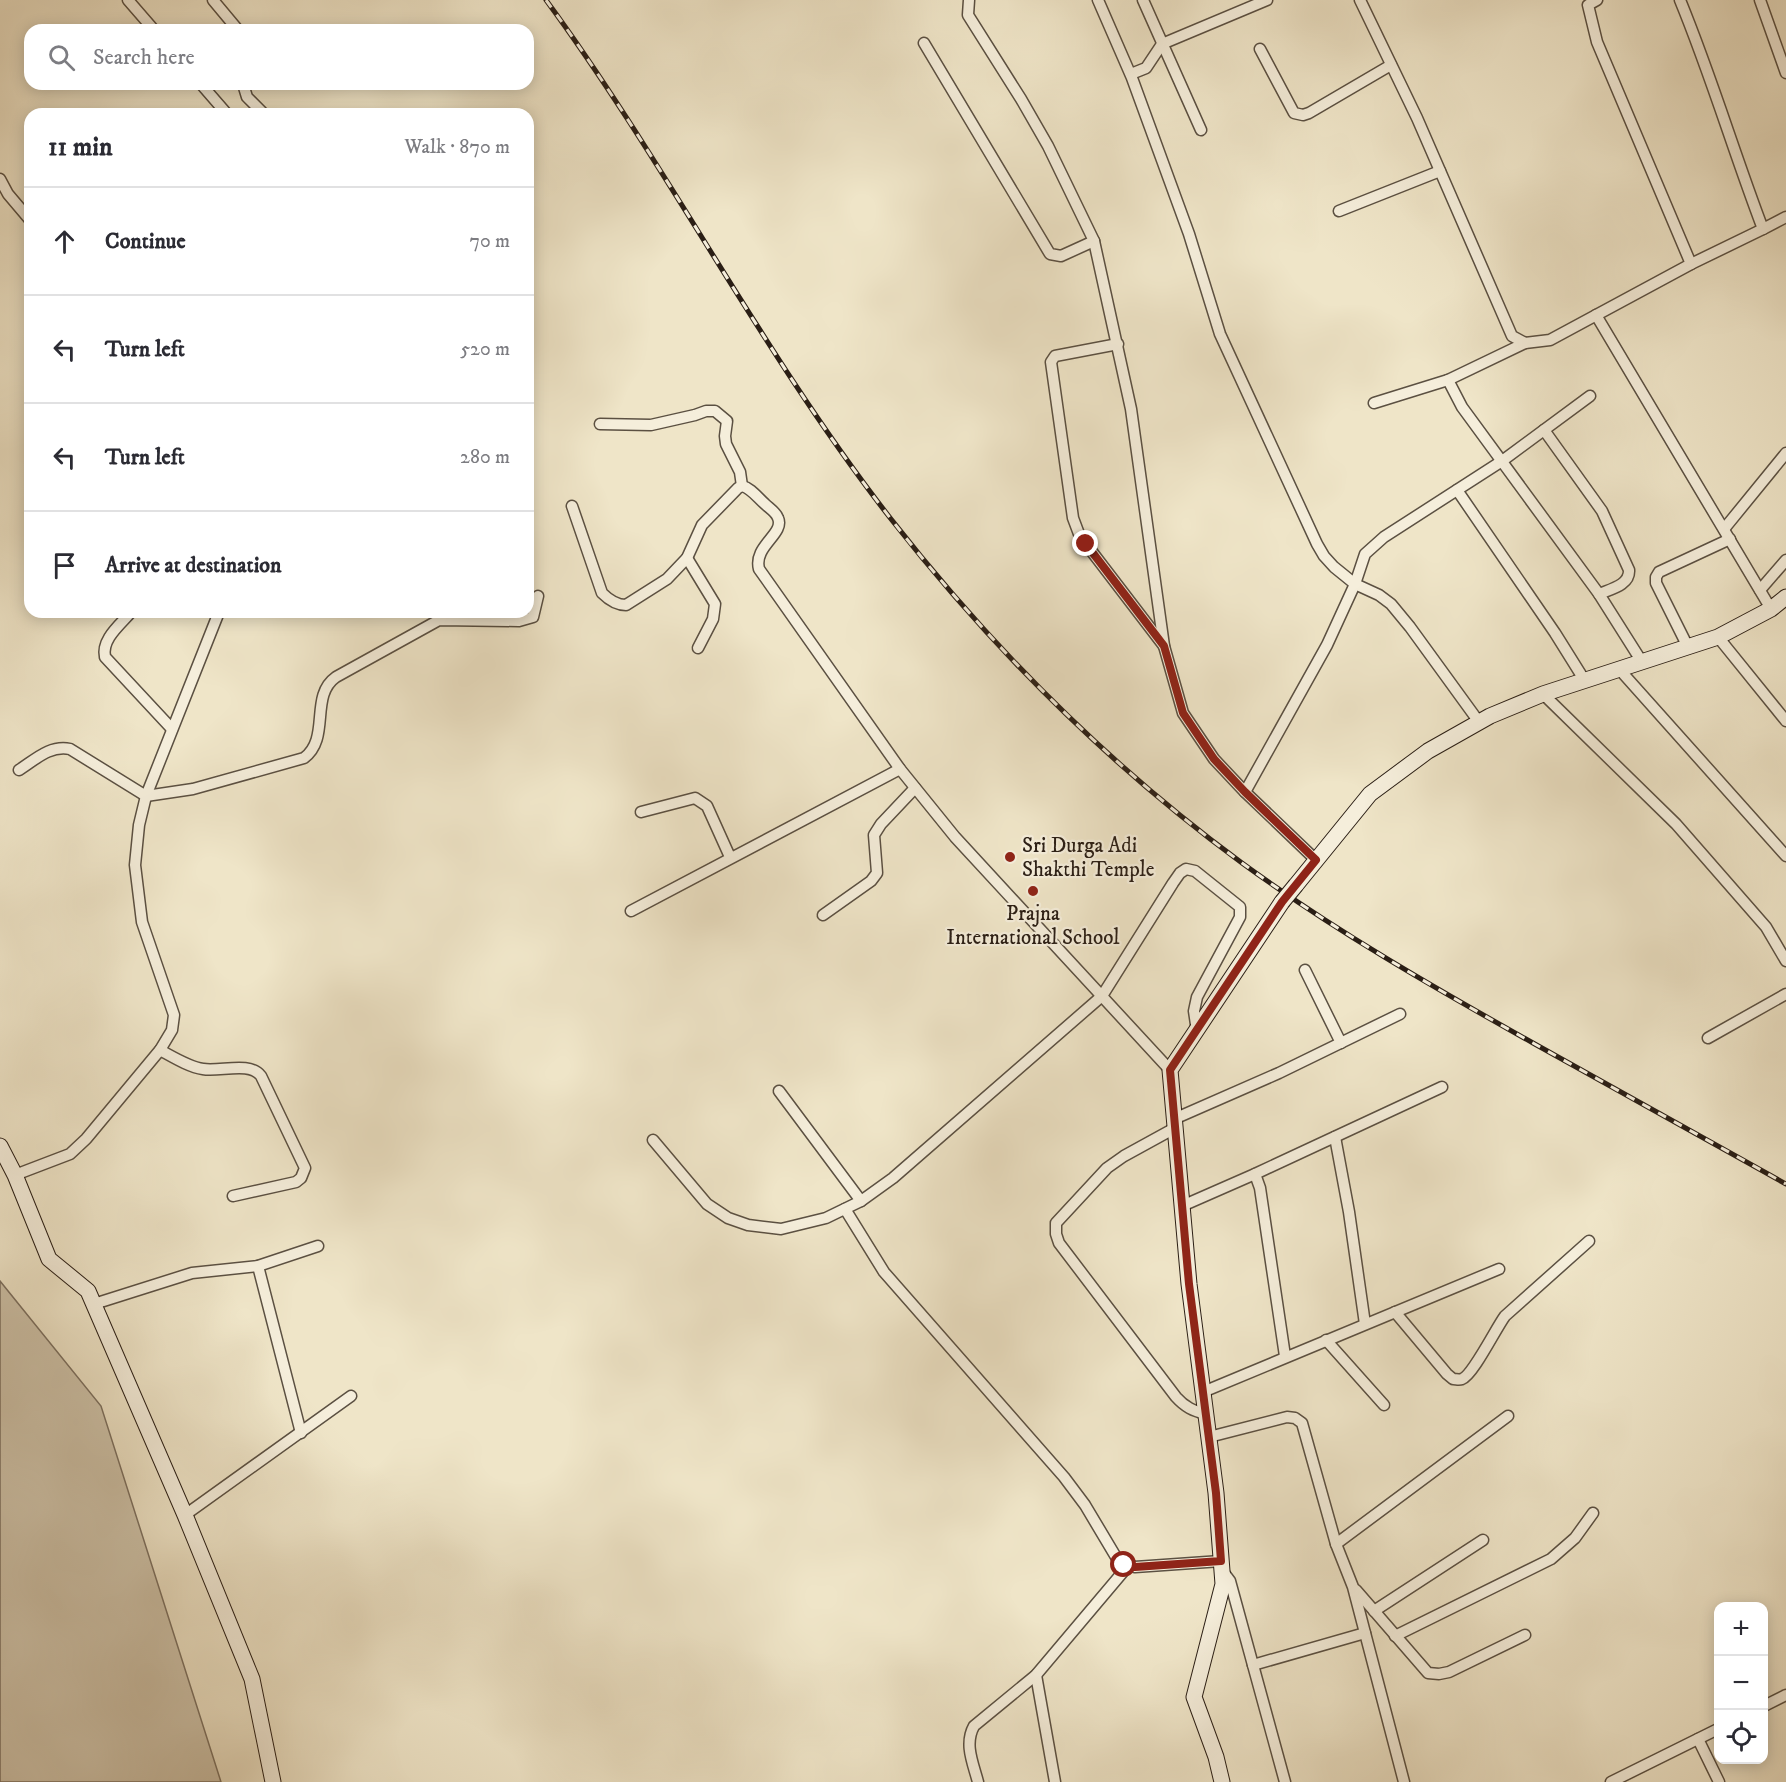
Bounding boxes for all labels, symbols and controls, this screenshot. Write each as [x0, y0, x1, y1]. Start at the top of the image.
search box [24, 24, 534, 90]
icon: search [45, 41, 78, 74]
text: Search here [93, 44, 195, 71]
text: 11 min [48, 131, 113, 164]
text: Walk · 870 m [404, 135, 510, 160]
icon: ahead [48, 225, 81, 258]
text: Continue [105, 228, 186, 255]
text: 70 m [469, 229, 510, 254]
icon: left [48, 333, 81, 366]
text: Turn left [105, 336, 185, 363]
text: 520 m [460, 337, 510, 362]
icon: left [48, 441, 81, 474]
text: Turn left [105, 444, 185, 471]
text: 280 m [460, 445, 510, 470]
route end [1072, 530, 1098, 556]
icon: arrive [48, 549, 81, 582]
text: Arrive at destination [105, 552, 282, 579]
place label: Sri Durga Adi Shakthi Temple [1022, 833, 1155, 883]
marker: Sri Durga Adi Shakthi Temple [1003, 850, 1017, 864]
marker: Prajna International School [1026, 884, 1040, 898]
place label: Prajna International School [946, 901, 1120, 951]
route start [1110, 1551, 1136, 1577]
map controls [1714, 1602, 1768, 1764]
button: + [1714, 1602, 1768, 1656]
button: − [1714, 1656, 1768, 1710]
button: locate [1714, 1710, 1768, 1764]

